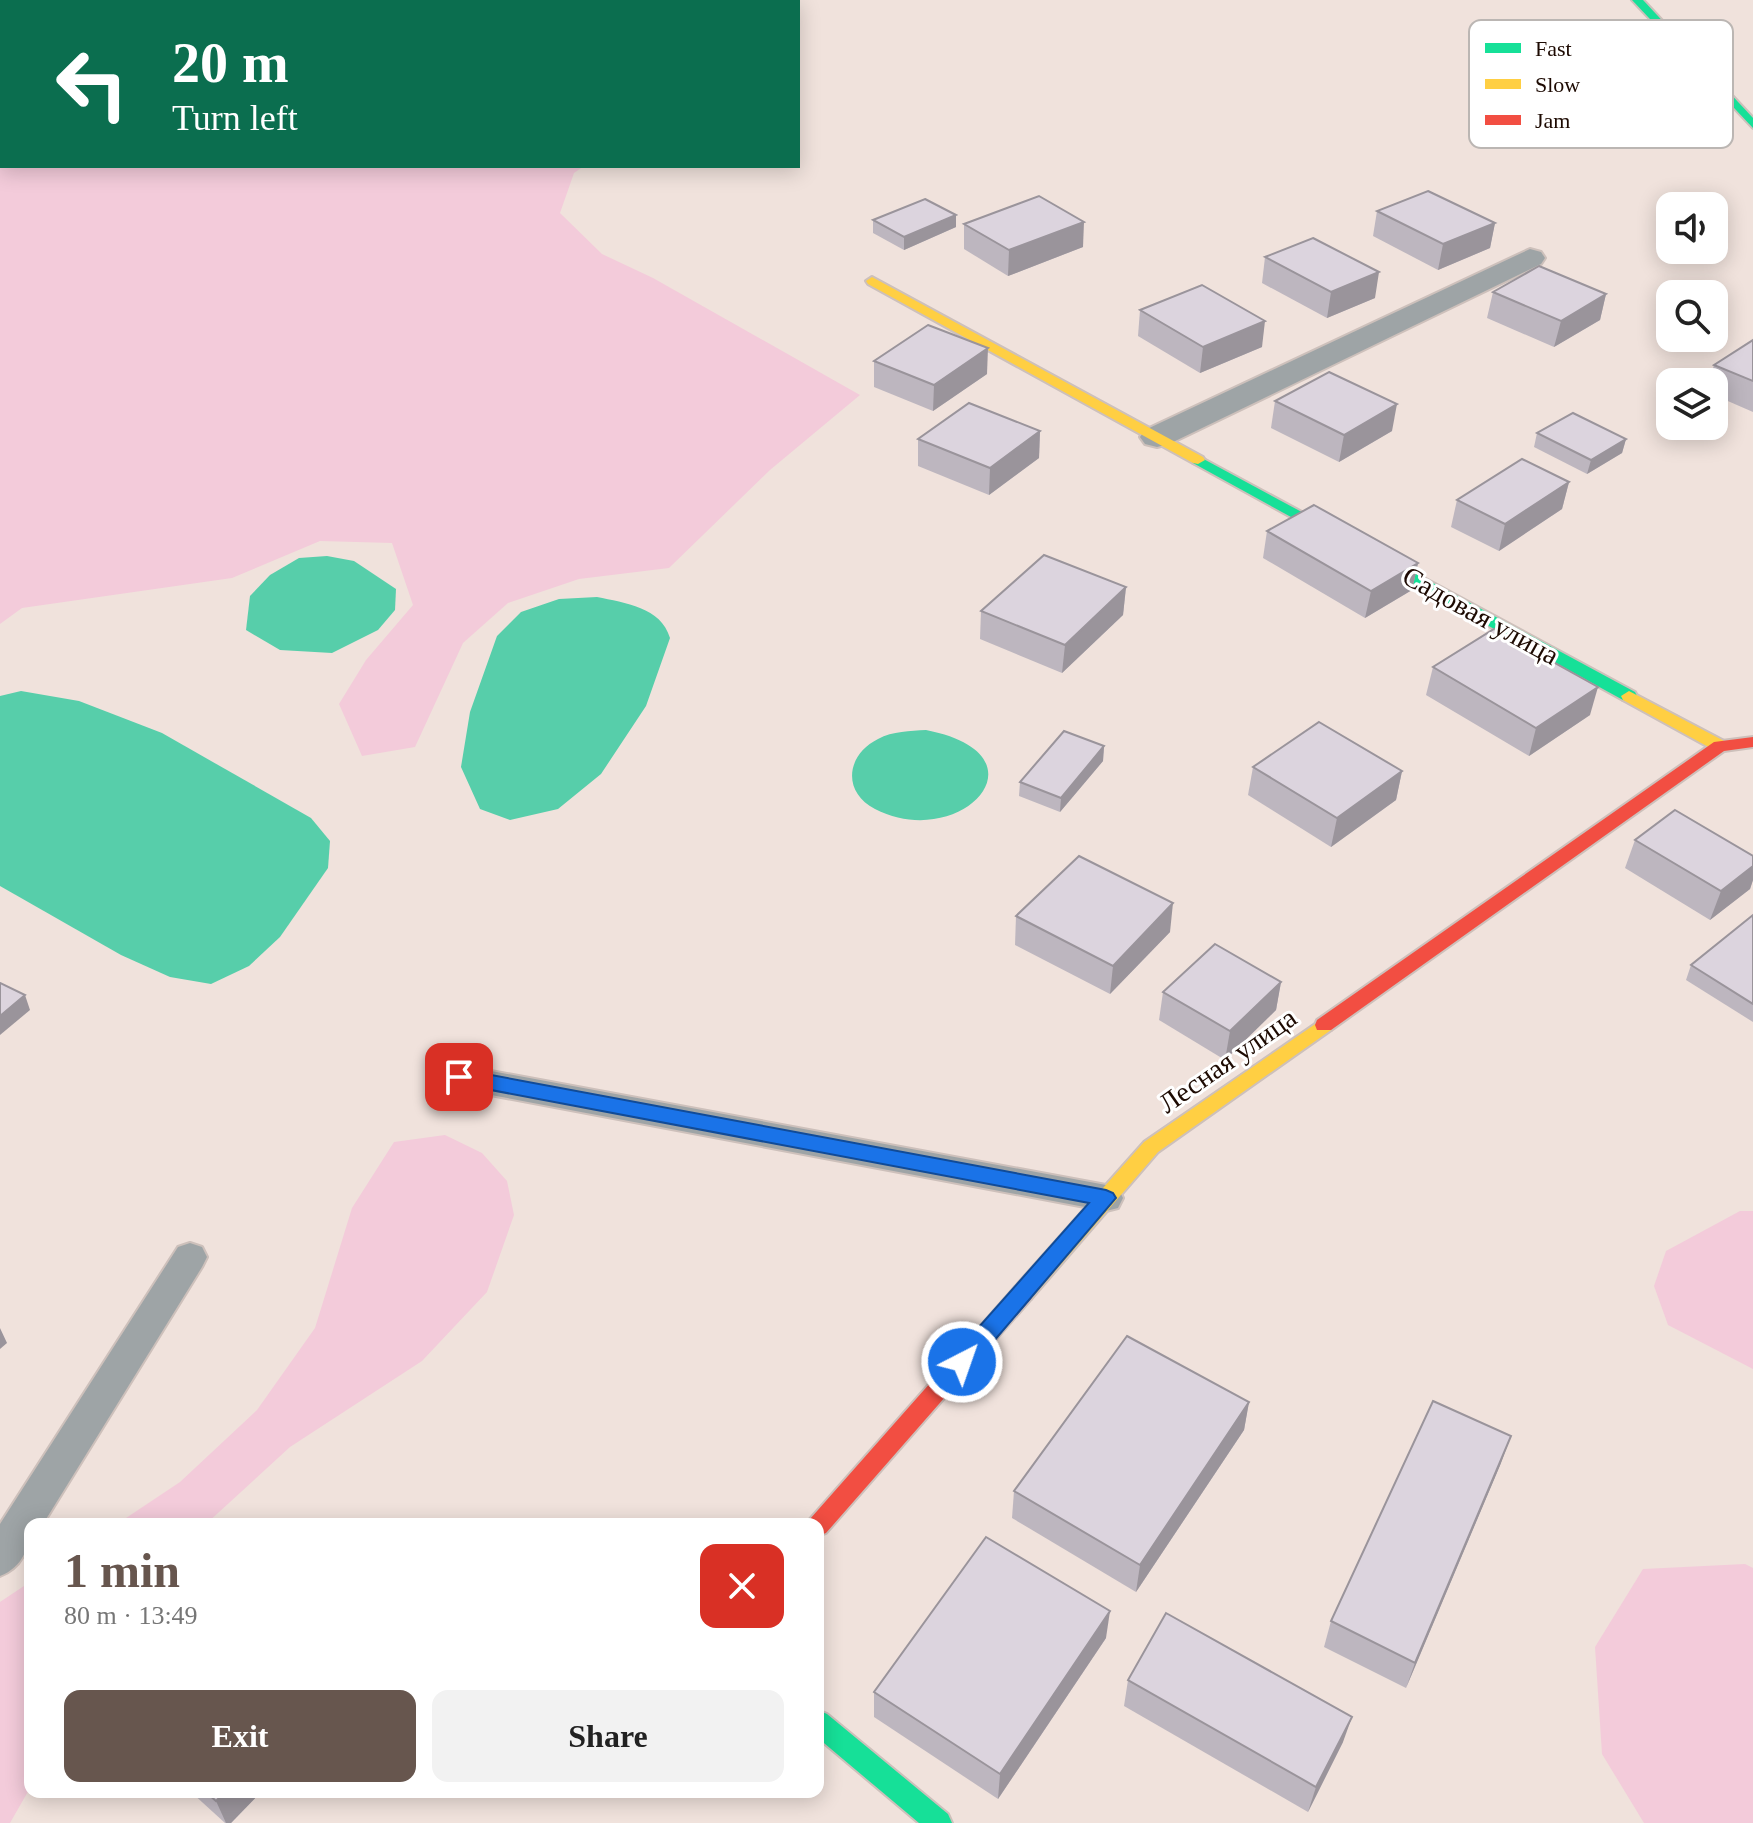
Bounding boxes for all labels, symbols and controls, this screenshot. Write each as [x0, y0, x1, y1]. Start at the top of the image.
legend [1469, 20, 1733, 148]
icon: left [40, 32, 144, 136]
text: 20 m [172, 32, 289, 94]
text: Fast [1535, 36, 1572, 61]
text: Slow [1535, 72, 1580, 97]
text: Turn left [172, 98, 298, 138]
text: Jam [1535, 108, 1570, 133]
map controls [1656, 192, 1728, 440]
button: sound [1656, 192, 1728, 264]
button: search [1656, 280, 1728, 352]
button: layers [1656, 368, 1728, 440]
street label: Садовая улица [1397, 560, 1565, 671]
street label: Лесная улица [1153, 1001, 1302, 1119]
pin [425, 1043, 493, 1111]
icon: arrive [437, 1055, 481, 1099]
position arrow [920, 1320, 1004, 1404]
text: 1 min [64, 1544, 180, 1597]
button: close [700, 1544, 784, 1628]
text: 80 m · 13:49 [64, 1601, 198, 1630]
button: Exit [64, 1690, 416, 1782]
button: Share [432, 1690, 784, 1782]

